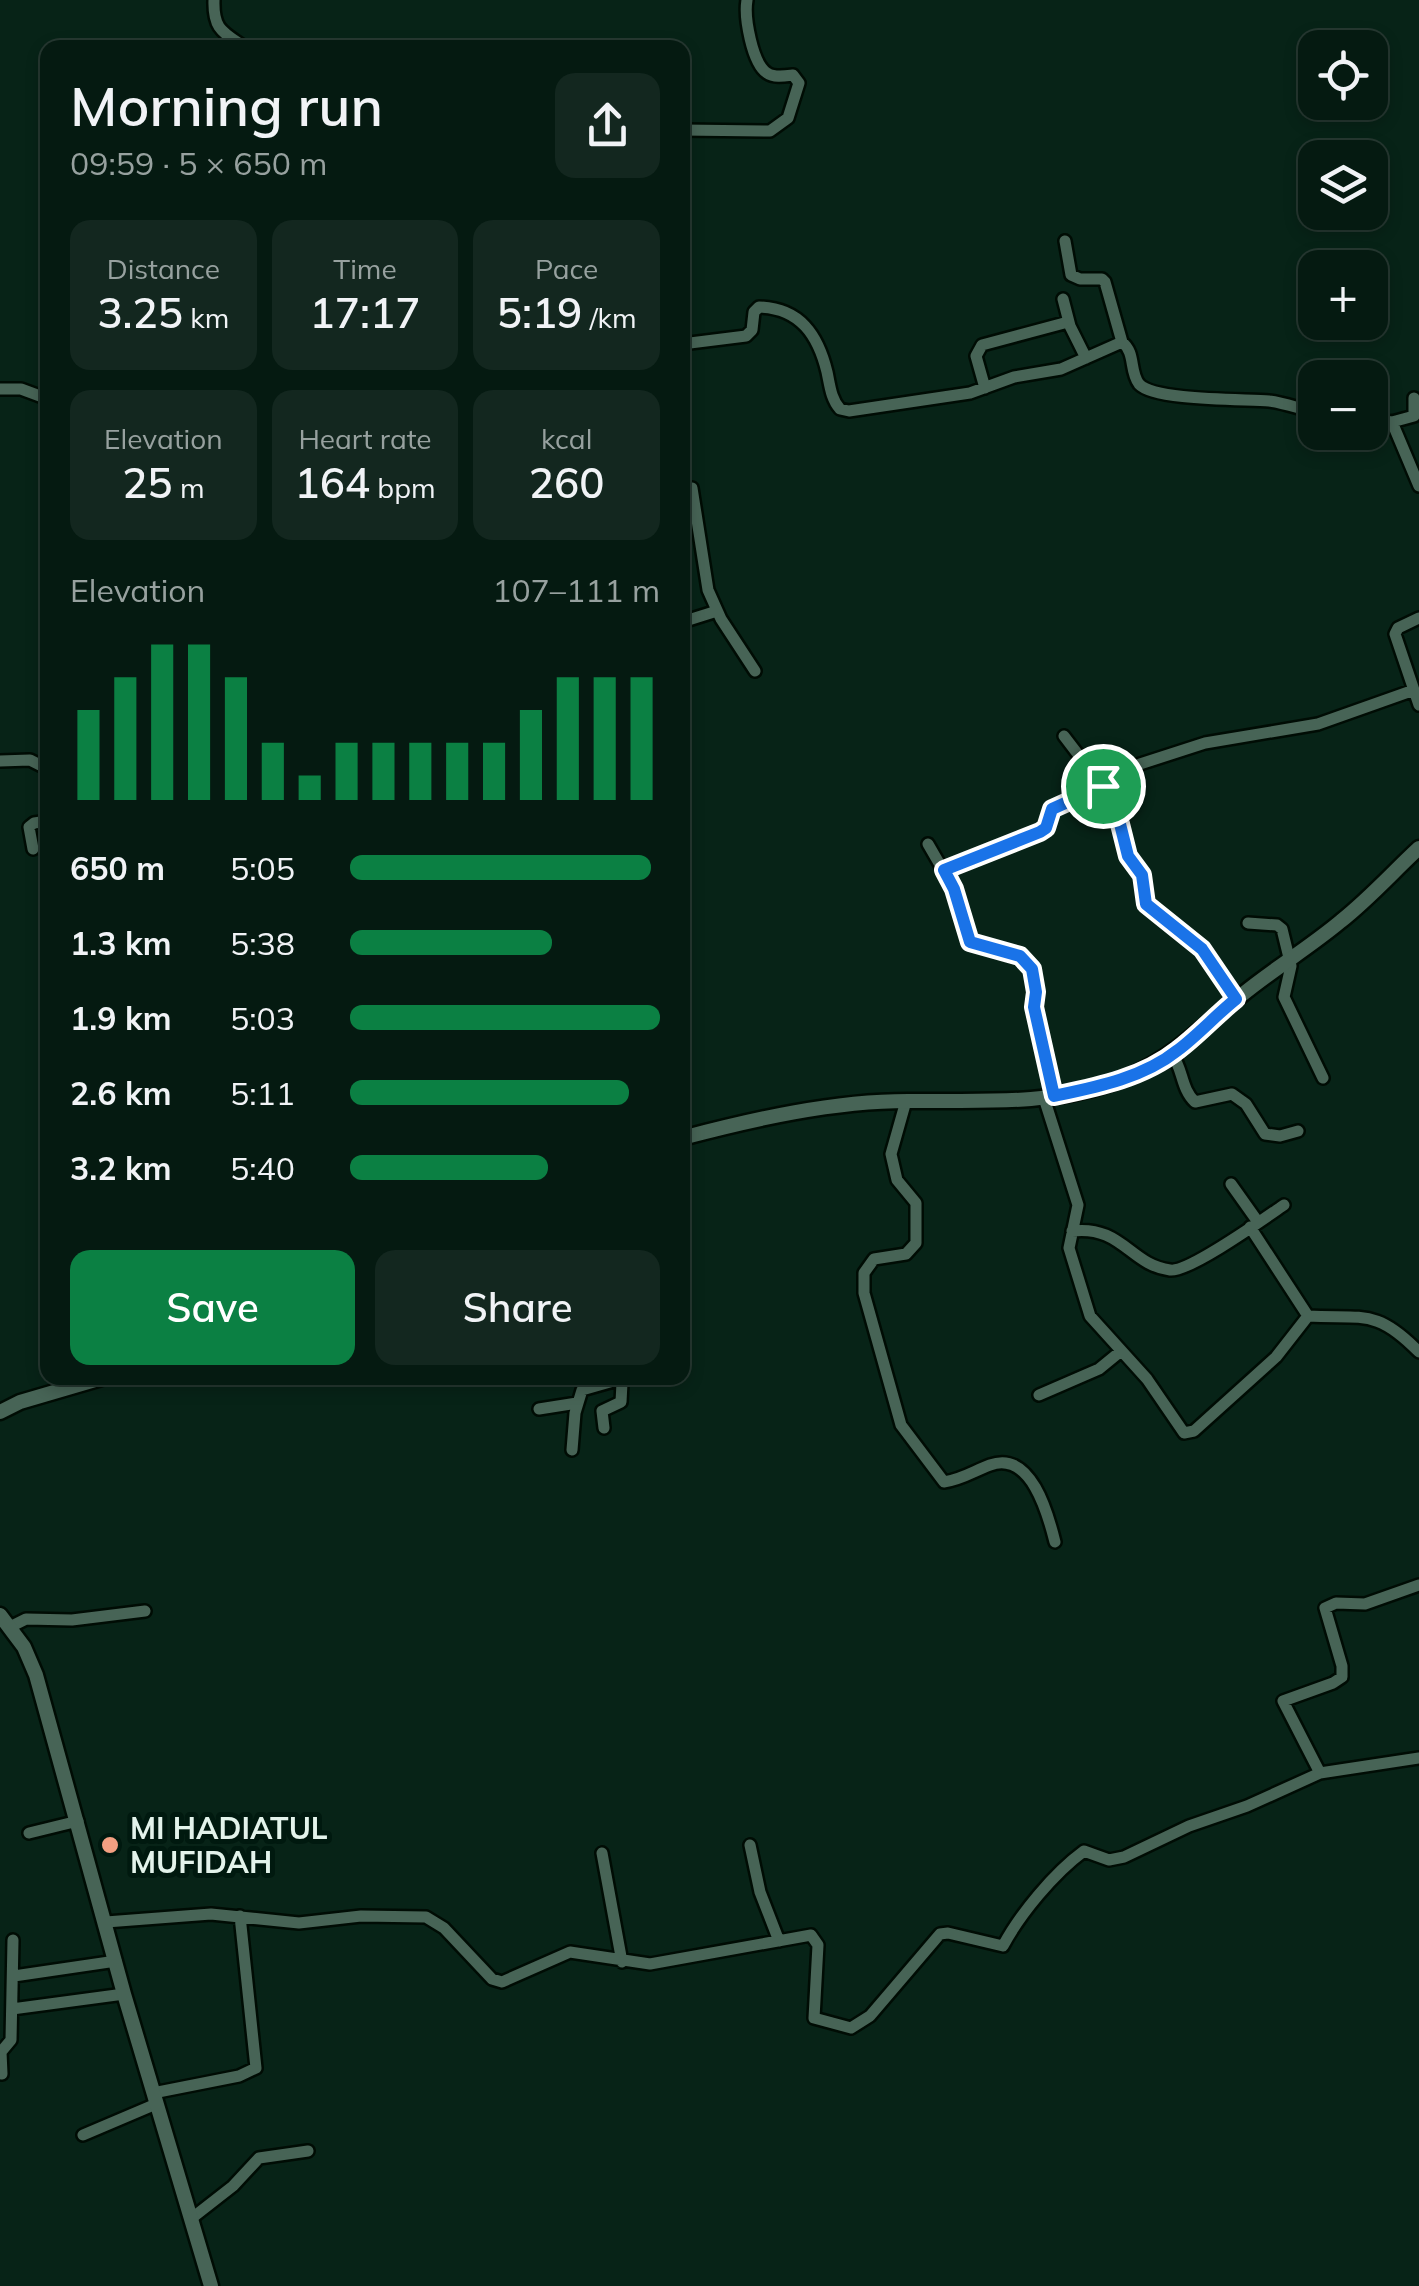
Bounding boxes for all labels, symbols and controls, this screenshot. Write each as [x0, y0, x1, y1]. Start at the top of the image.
map controls [1298, 30, 1388, 450]
button: locate [1298, 30, 1388, 120]
text: Morning run [70, 71, 383, 140]
button: share [555, 73, 660, 178]
button: layers [1298, 140, 1388, 230]
text: 09:59 · 5 × 650 m [70, 143, 327, 183]
button: + [1298, 250, 1388, 340]
text: Distance [107, 251, 220, 286]
text: Time [333, 251, 397, 286]
text: Pace [535, 251, 598, 286]
text: 3.25 [97, 286, 183, 339]
text: 17:17 [310, 286, 420, 339]
text: 5:19 [497, 286, 582, 339]
text: km [183, 300, 229, 335]
text: /km [582, 300, 637, 335]
button: − [1298, 360, 1388, 450]
text: Elevation [104, 421, 223, 456]
text: Heart rate [298, 421, 432, 456]
text: kcal [541, 421, 592, 456]
text: 25 [122, 456, 173, 509]
text: 164 [294, 456, 370, 509]
text: 260 [529, 456, 604, 509]
text: m [173, 470, 204, 505]
text: bpm [370, 470, 436, 505]
text: Elevation [70, 570, 205, 610]
text: 107–111 m [492, 570, 660, 610]
pin [1061, 744, 1146, 829]
icon: arrive [1076, 759, 1131, 814]
text: 650 m [70, 848, 165, 888]
text: 5:05 [230, 848, 295, 888]
text: 1.3 km [70, 923, 172, 963]
text: 5:38 [230, 923, 295, 963]
text: 1.9 km [70, 998, 172, 1038]
text: 5:03 [230, 998, 295, 1038]
text: 2.6 km [70, 1073, 172, 1113]
text: 5:11 [230, 1073, 295, 1113]
text: 3.2 km [70, 1148, 172, 1188]
text: 5:40 [230, 1148, 295, 1188]
button: Save [70, 1250, 355, 1365]
button: Share [375, 1250, 660, 1365]
place label: MI HADIATUL MUFIDAH [130, 1809, 328, 1881]
marker: MI HADIATUL MUFIDAH [99, 1834, 121, 1856]

